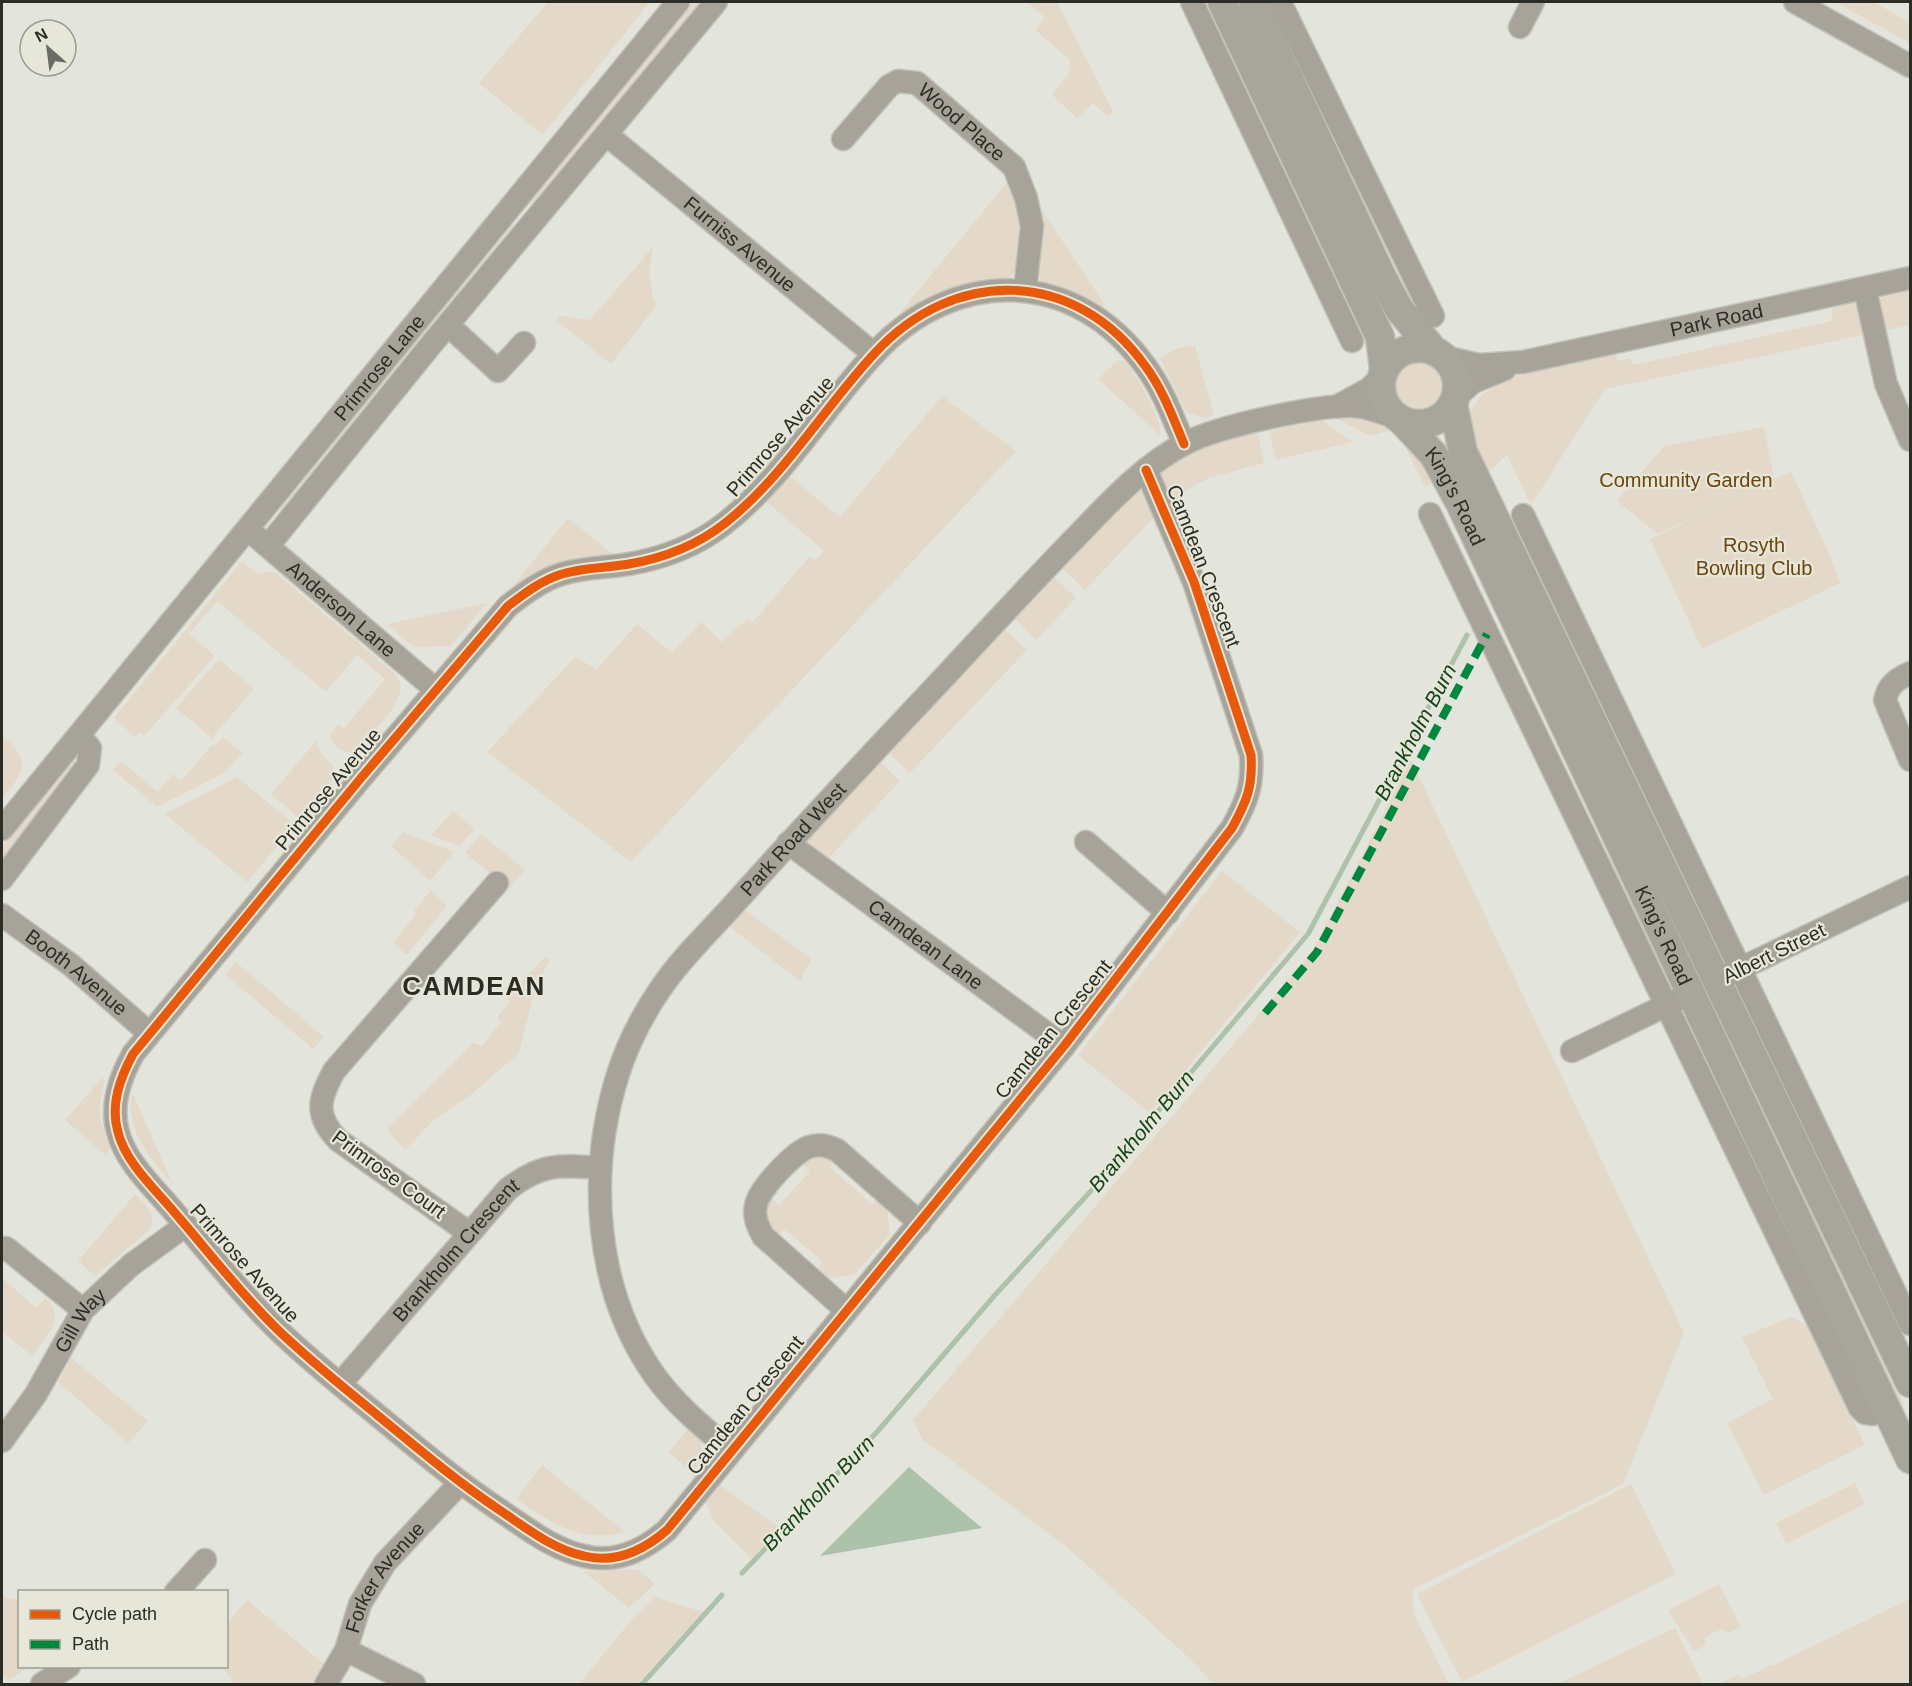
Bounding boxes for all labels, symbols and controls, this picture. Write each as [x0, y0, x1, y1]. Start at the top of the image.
north arrow [18, 18, 78, 78]
text: N [32, 25, 50, 45]
street label: Wood Place [914, 78, 1010, 165]
street label: Furniss Avenue [680, 192, 800, 296]
street label: Park Road [1668, 299, 1765, 341]
street label: Primrose Lane [330, 310, 429, 425]
street label: Primrose Avenue [722, 371, 838, 501]
street label: King's Road [1421, 442, 1489, 549]
park label: Community Garden [1599, 469, 1773, 491]
street label: Camdean Crescent [1163, 482, 1245, 651]
park label: Rosyth Bowling Club [1696, 534, 1812, 579]
street label: Anderson Lane [283, 557, 400, 662]
water label: Brankholm Burn [1370, 660, 1460, 804]
street label: Primrose Avenue [271, 724, 385, 854]
street label: Park Road West [736, 778, 851, 900]
street label: King's Road [1631, 882, 1696, 988]
street label: Camdean Lane [864, 895, 987, 994]
street label: Albert Street [1719, 919, 1829, 987]
street label: Booth Avenue [21, 925, 132, 1020]
street label: Camdean Crescent [990, 955, 1116, 1103]
district label: CAMDEAN [402, 971, 546, 1001]
water label: Brankholm Burn [1084, 1066, 1198, 1196]
street label: Primrose Court [328, 1126, 450, 1223]
street label: Brankholm Crescent [388, 1174, 523, 1326]
street label: Primrose Avenue [186, 1199, 304, 1327]
street label: Gill Way [50, 1284, 110, 1357]
street label: Camdean Crescent [682, 1331, 808, 1479]
water label: Brankholm Burn [757, 1431, 879, 1555]
street label: Forker Avenue [341, 1517, 429, 1635]
legend [18, 1590, 228, 1668]
text: Cycle path [72, 1604, 157, 1624]
text: Path [72, 1634, 109, 1654]

